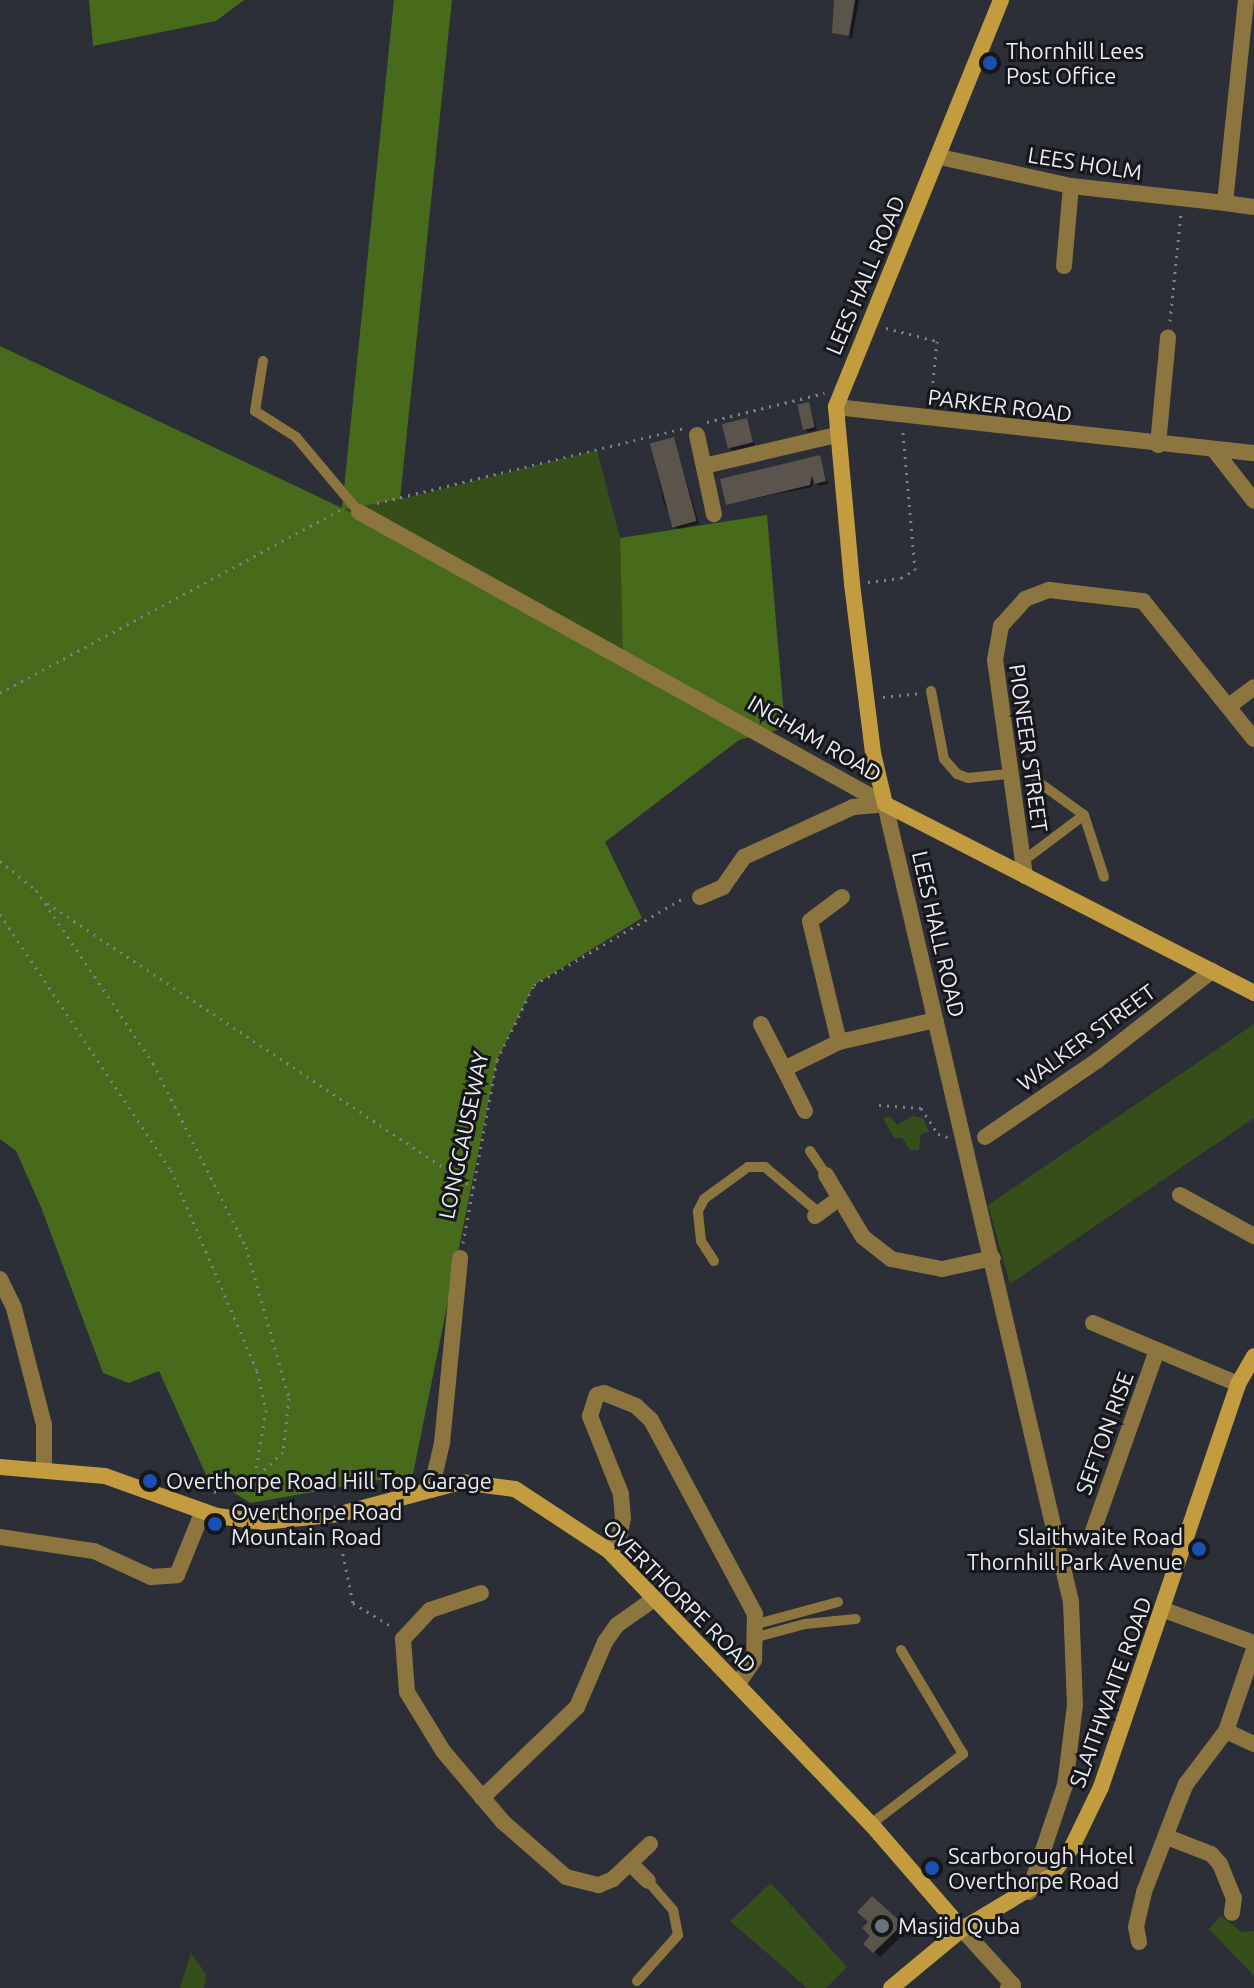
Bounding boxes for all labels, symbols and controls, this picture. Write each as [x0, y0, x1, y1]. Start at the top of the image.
place label: Thornhill Lees Post Office [1006, 37, 1144, 88]
marker: Thornhill Lees Post Office [981, 54, 999, 72]
street label: LEES HOLM [1026, 141, 1144, 185]
street label: LEES HALL ROAD [820, 192, 910, 358]
street label: PARKER ROAD [926, 383, 1074, 427]
street label: PIONEER STREET [1004, 662, 1054, 834]
street label: INGHAM ROAD [743, 689, 887, 787]
street label: LEES HALL ROAD [907, 848, 971, 1020]
street label: WALKER STREET [1012, 978, 1160, 1096]
street label: LONGCAUSEWAY [432, 1049, 494, 1221]
street label: SEFTON RISE [1070, 1368, 1138, 1498]
place label: Overthorpe Road Hill Top Garage [166, 1468, 492, 1494]
marker: Overthorpe Road Hill Top Garage [141, 1472, 159, 1490]
place label: Overthorpe Road Mountain Road [231, 1498, 402, 1550]
street label: OVERTHORPE ROAD [598, 1514, 762, 1678]
marker: Overthorpe Road Mountain Road [206, 1515, 224, 1533]
place label: Slaithwaite Road Thornhill Park Avenue [967, 1523, 1183, 1574]
marker: Slaithwaite Road Thornhill Park Avenue [1190, 1540, 1208, 1558]
street label: SLAITHWAITE ROAD [1063, 1593, 1157, 1791]
place label: Scarborough Hotel Overthorpe Road [948, 1842, 1134, 1894]
marker: Scarborough Hotel Overthorpe Road [923, 1859, 941, 1877]
place label: Masjid Quba [898, 1913, 1020, 1939]
marker: Masjid Quba [873, 1917, 891, 1935]

